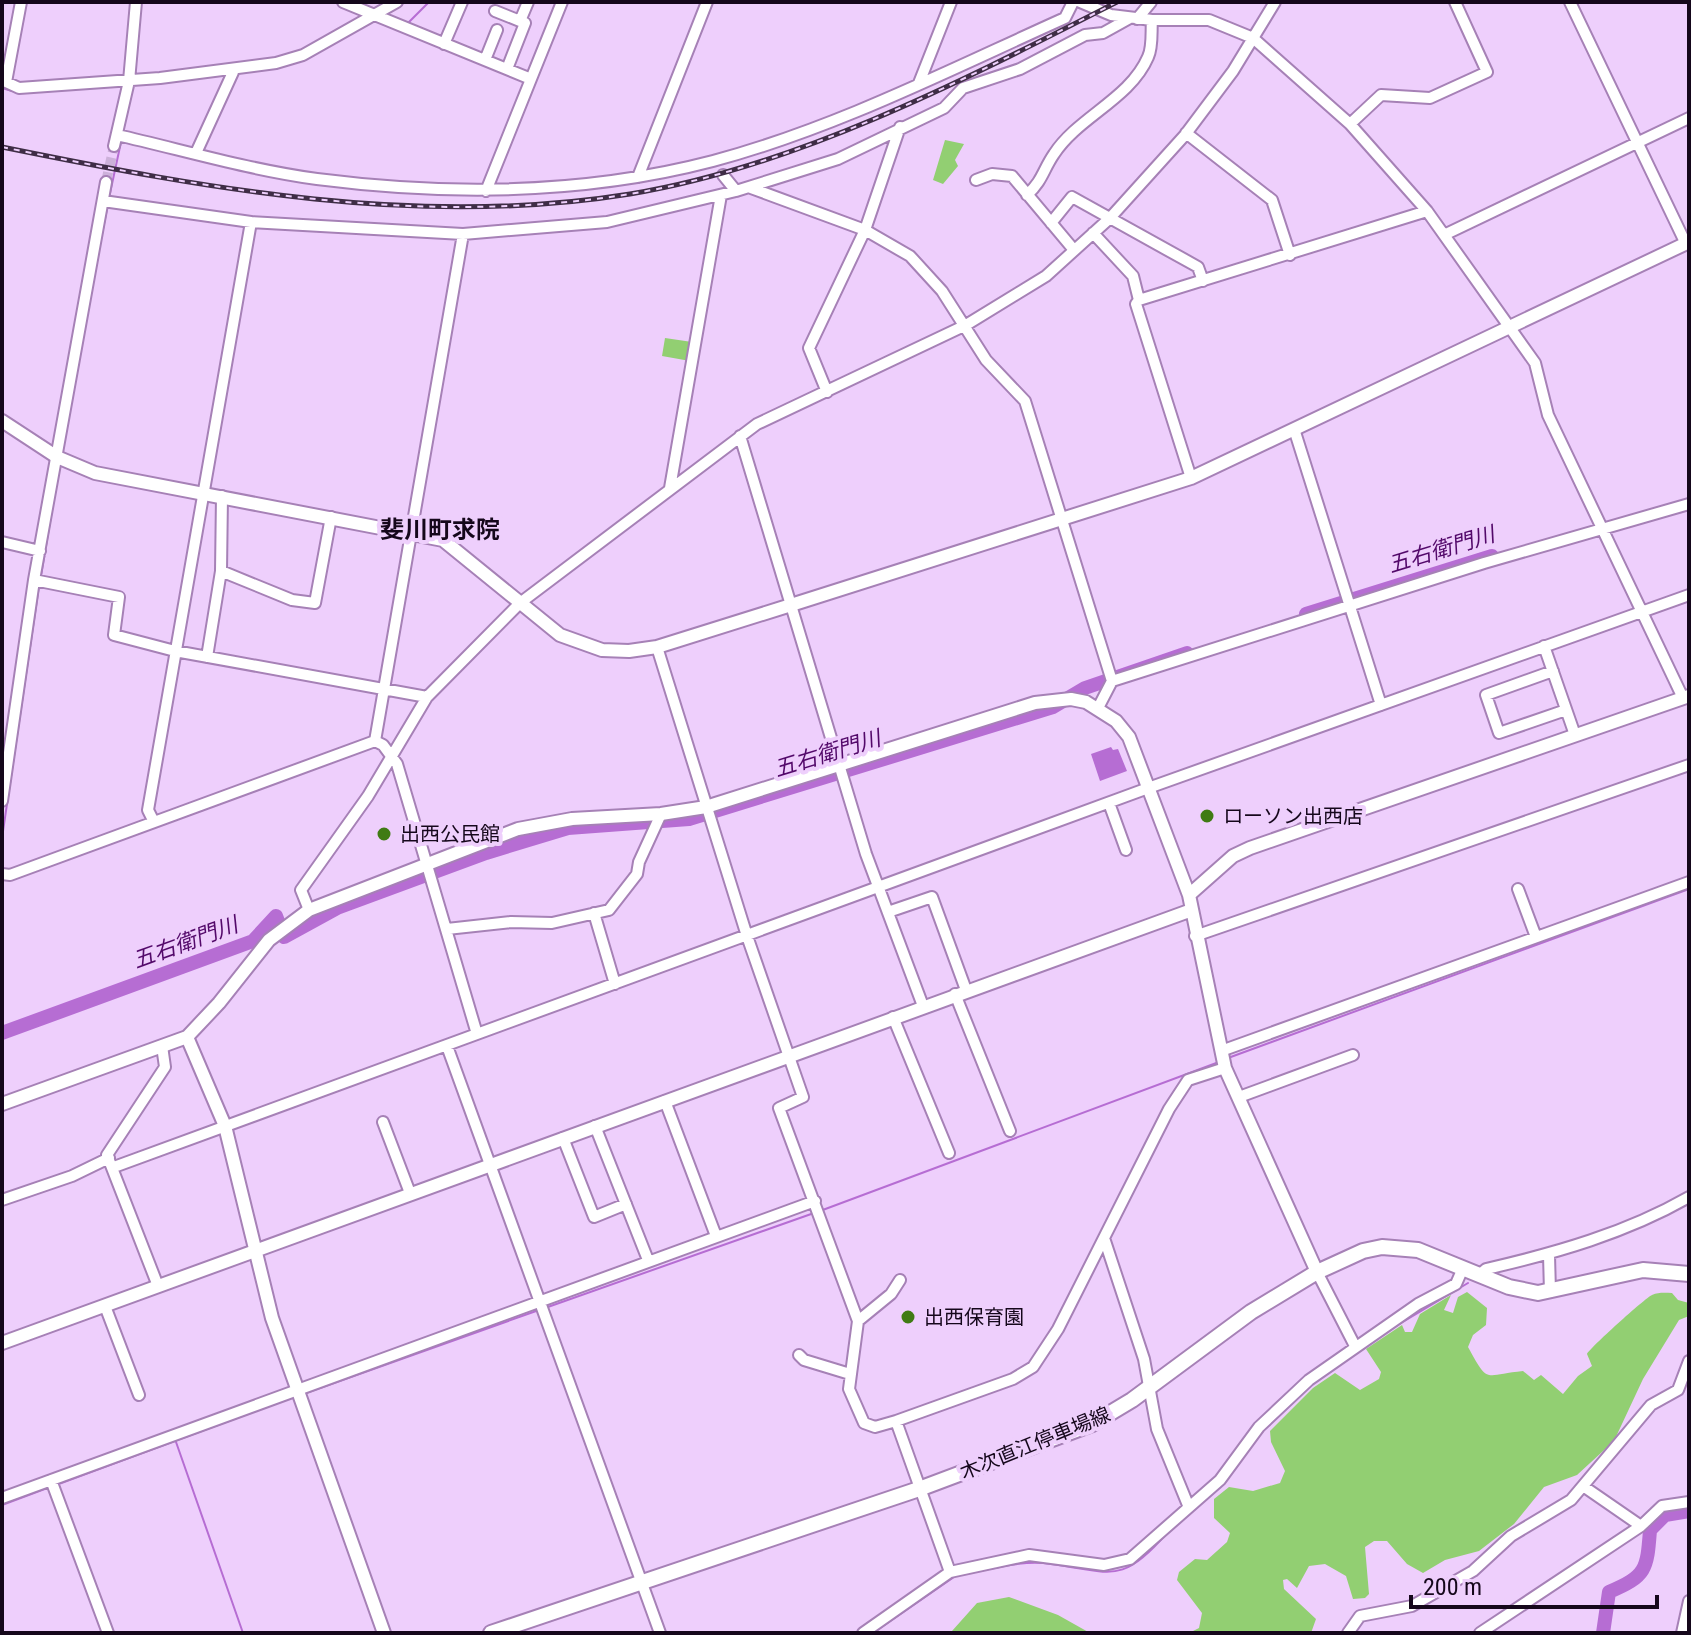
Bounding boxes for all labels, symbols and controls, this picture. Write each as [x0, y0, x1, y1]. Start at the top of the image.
district label: 斐川町求院 [380, 516, 500, 544]
water label: 五右衛門川 [1385, 521, 1499, 578]
water label: 五右衛門川 [771, 725, 885, 782]
place label: ローソン出西店 [1223, 804, 1363, 828]
marker: ローソン出西店 [1198, 807, 1216, 825]
place label: 出西公民館 [400, 822, 500, 846]
marker: 出西公民館 [375, 825, 393, 843]
water label: 五右衛門川 [129, 911, 243, 973]
place label: 出西保育園 [924, 1305, 1024, 1329]
marker: 出西保育園 [899, 1308, 917, 1326]
street label: 木次直江停車場線 [956, 1402, 1114, 1484]
scale bar [1411, 1559, 1657, 1609]
text: 200 m [1423, 1573, 1482, 1601]

